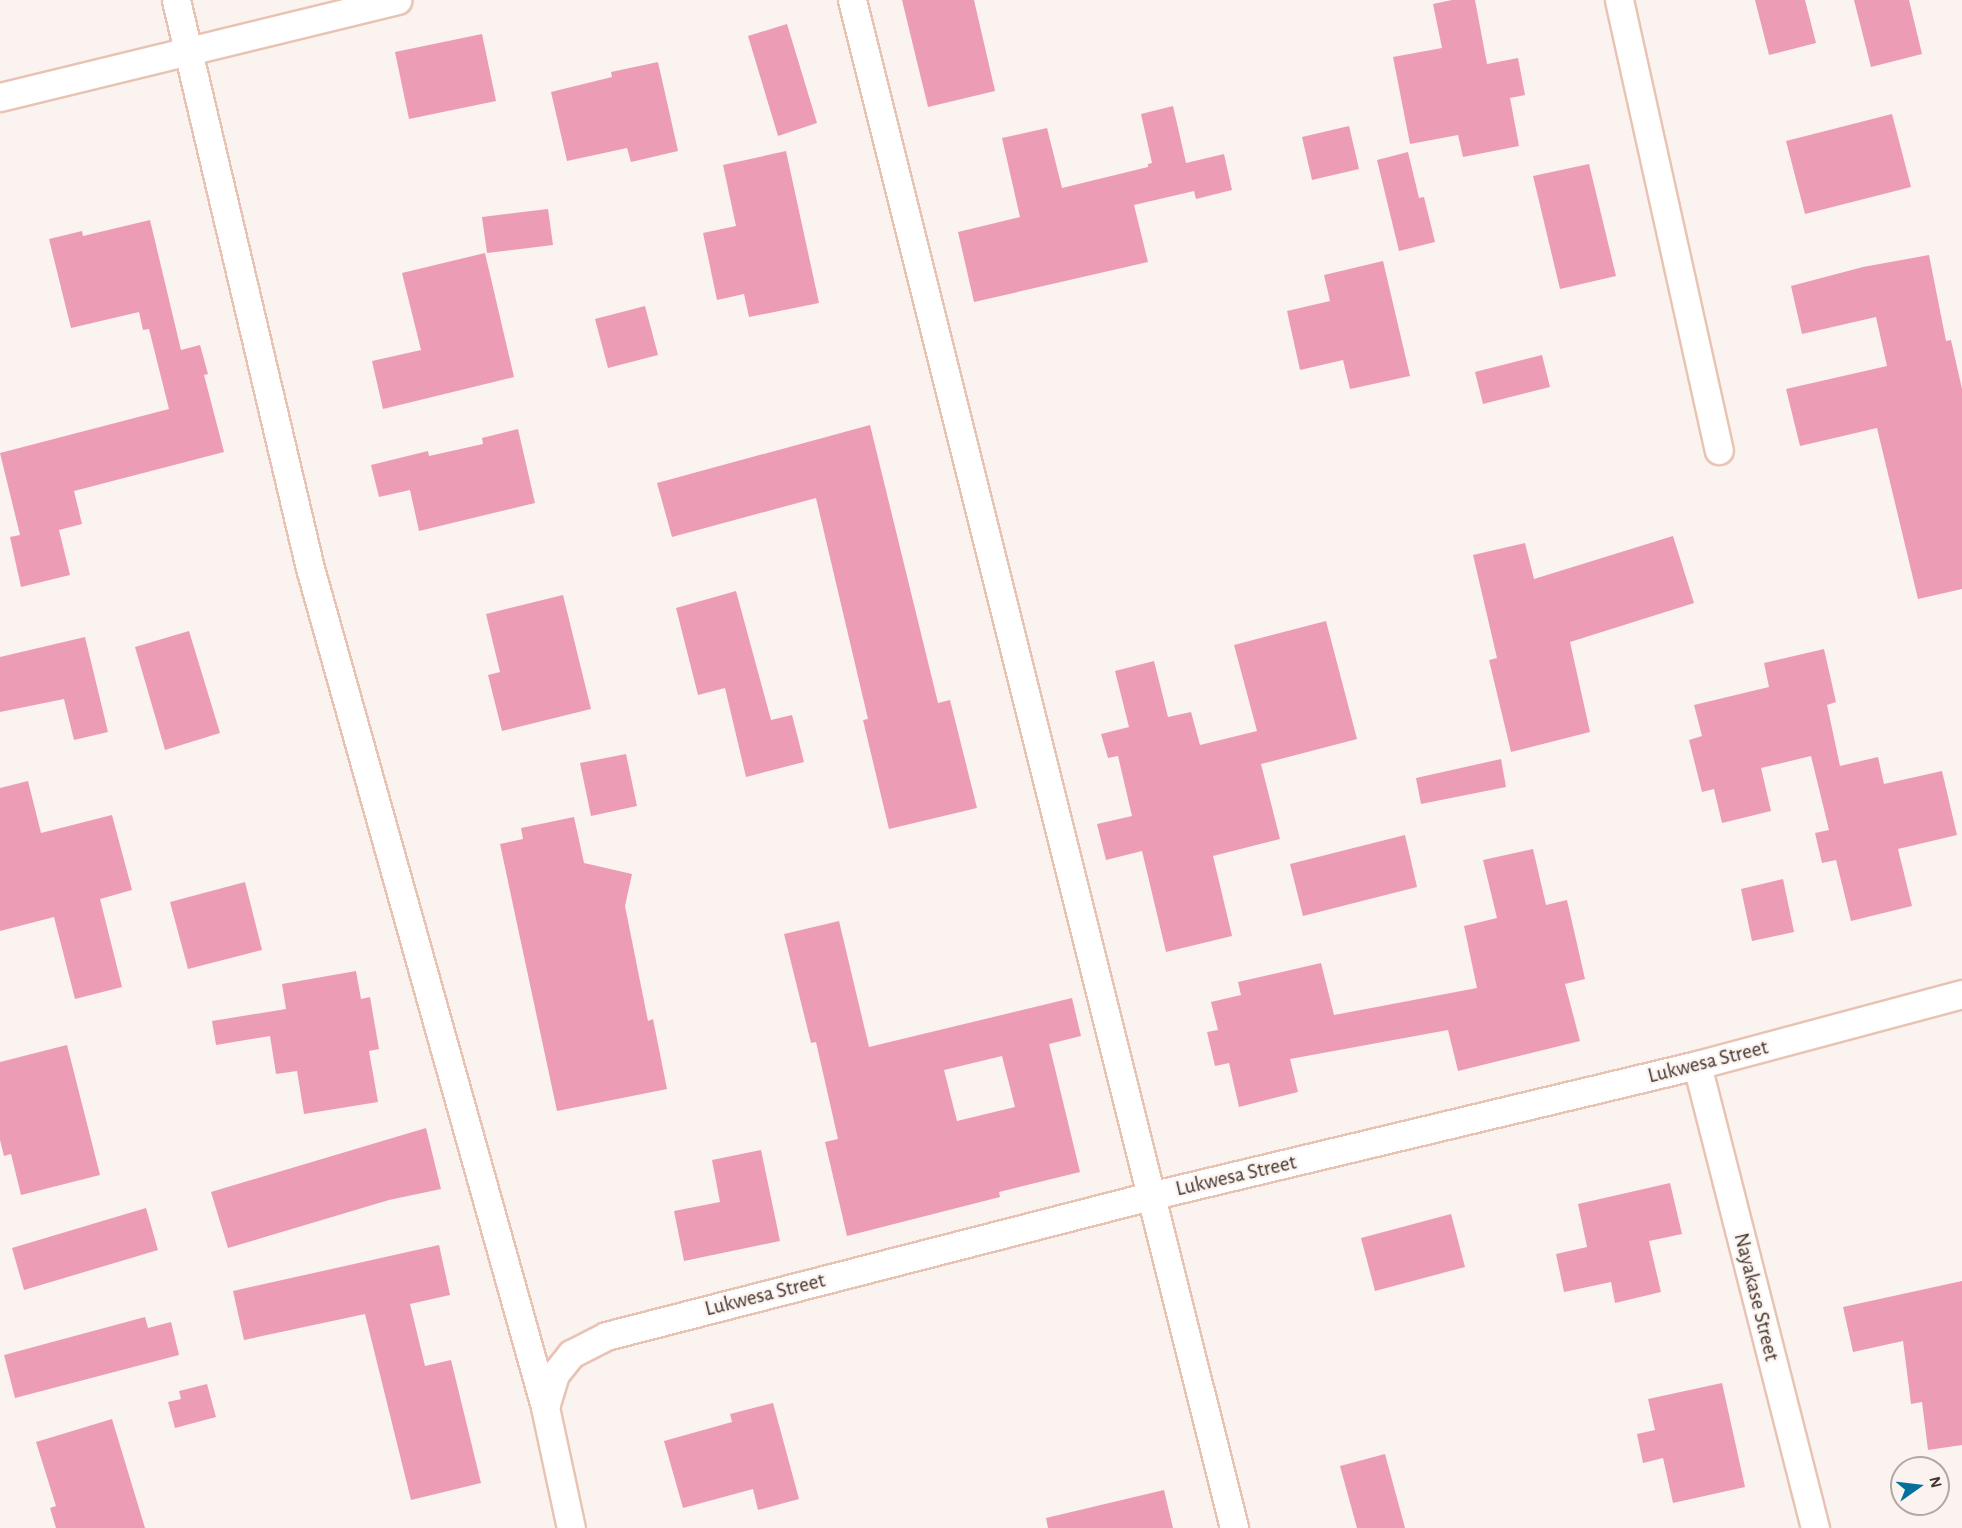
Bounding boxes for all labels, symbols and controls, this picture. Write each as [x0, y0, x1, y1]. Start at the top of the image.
street label: Lukwesa Street [1645, 1035, 1771, 1089]
street label: Lukwesa Street [1173, 1150, 1299, 1202]
street label: Nayakase Street [1728, 1230, 1784, 1364]
street label: Lukwesa Street [702, 1268, 828, 1322]
north arrow [1890, 1456, 1950, 1516]
text: N [1926, 1475, 1945, 1489]

